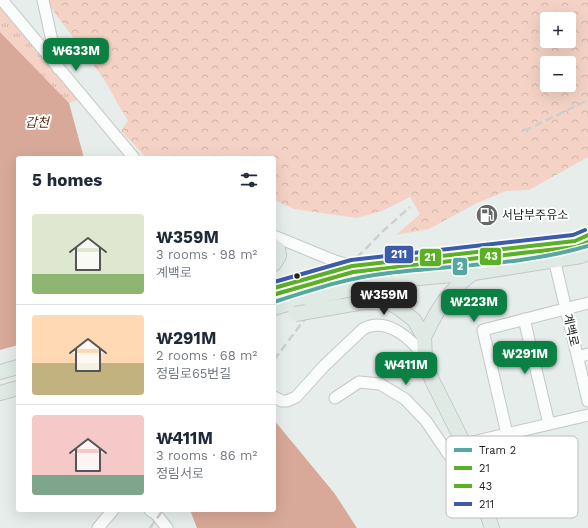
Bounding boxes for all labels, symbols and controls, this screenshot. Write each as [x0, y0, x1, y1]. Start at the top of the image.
map controls [540, 12, 576, 92]
button: + [540, 12, 576, 48]
pin: ₩633M [48, 38, 104, 72]
text: ₩633M [52, 43, 100, 58]
button: − [540, 56, 576, 92]
water label: 갑천 [25, 115, 50, 130]
icon: filters [238, 169, 260, 191]
text: 5 homes [32, 170, 102, 190]
fuel station icon: 서남부주유소 [474, 202, 500, 228]
place label: 서남부주유소 [502, 208, 568, 222]
text: ₩359M [156, 227, 219, 247]
icon: home [64, 230, 112, 278]
line badge: 211 [384, 245, 414, 264]
text: 3 rooms · 98 m² [156, 247, 257, 262]
line badge: 43 [479, 247, 502, 266]
text: 211 [391, 248, 407, 261]
line badge: 21 [419, 248, 442, 267]
text: 43 [484, 250, 498, 263]
text: 21 [424, 251, 436, 264]
line badge: 2 [452, 257, 468, 276]
text: 2 [457, 260, 464, 273]
text: 계백로 [156, 265, 192, 280]
unlabelled marker [292, 271, 302, 281]
pin: ₩359M [356, 282, 412, 316]
text: ₩359M [360, 287, 408, 302]
pin: ₩223M [446, 289, 502, 323]
text: ₩223M [450, 294, 498, 309]
street label: 계백로 [560, 312, 582, 348]
text: ₩291M [156, 328, 216, 348]
icon: home [64, 331, 112, 379]
pin: ₩291M [497, 341, 553, 375]
text: ₩291M [502, 346, 548, 361]
text: 2 rooms · 68 m² [156, 348, 257, 363]
pin: ₩411M [378, 352, 434, 386]
text: ₩411M [384, 357, 428, 372]
text: 정림로65번길 [156, 366, 231, 381]
text: ₩411M [156, 428, 213, 448]
icon: home [64, 431, 112, 479]
legend [446, 436, 578, 518]
text: Tram 2 [479, 444, 516, 457]
text: 3 rooms · 86 m² [156, 448, 257, 463]
text: 21 [479, 462, 490, 475]
text: 정림서로 [156, 466, 204, 481]
text: 43 [479, 480, 492, 493]
text: 211 [479, 498, 494, 511]

